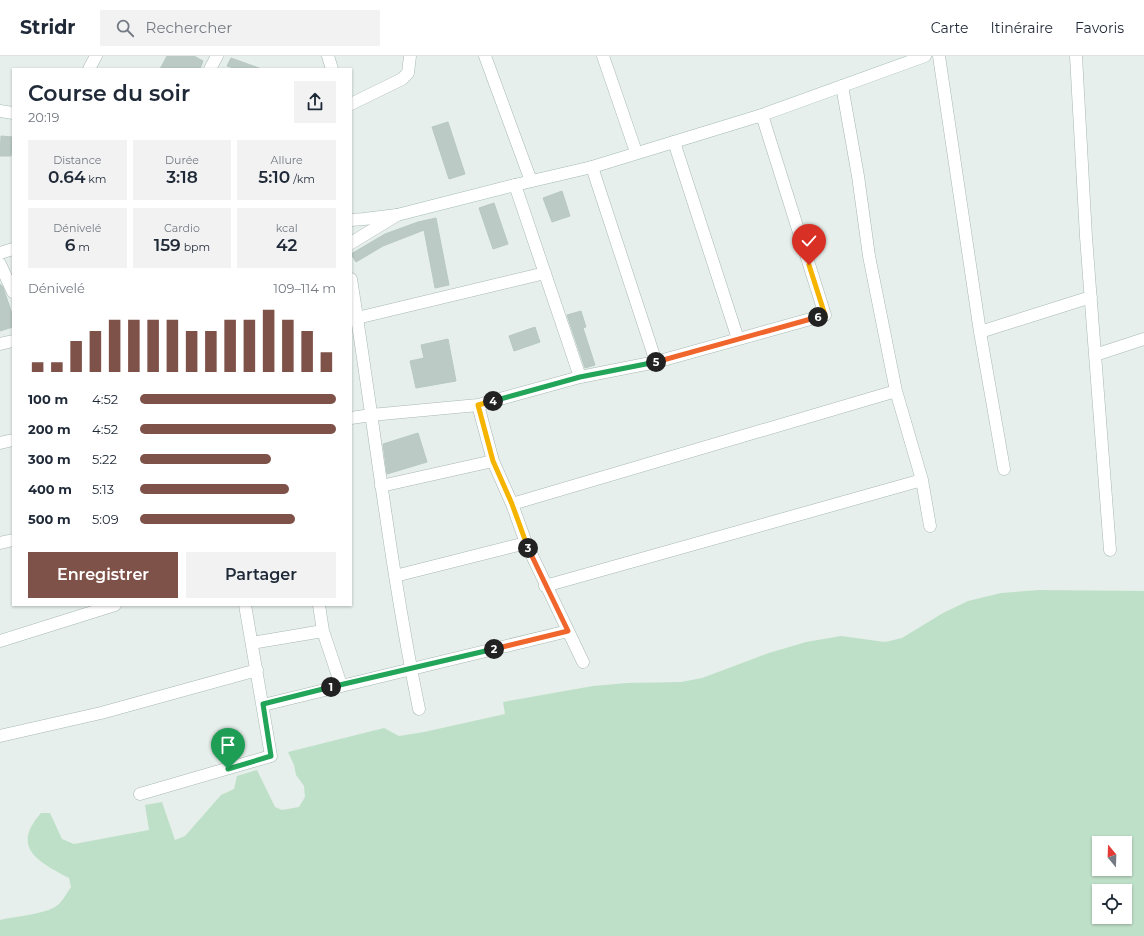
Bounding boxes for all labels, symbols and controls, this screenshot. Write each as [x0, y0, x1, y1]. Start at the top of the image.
search box [100, 10, 380, 46]
text: Stridr [20, 16, 76, 39]
icon: search [114, 17, 136, 39]
text: Rechercher [146, 18, 232, 37]
text: Carte [931, 19, 968, 37]
text: Itinéraire [990, 19, 1053, 37]
text: Favoris [1075, 19, 1124, 37]
text: Course du soir [28, 80, 190, 107]
button: share [294, 81, 336, 123]
text: 20:19 [28, 109, 59, 125]
text: Distance [53, 153, 101, 167]
text: Durée [165, 153, 199, 167]
text: Allure [271, 153, 303, 167]
text: 0.64 [48, 167, 85, 187]
text: 3:18 [166, 167, 198, 187]
text: 5:10 [258, 167, 290, 187]
text: km [85, 172, 107, 186]
text: /km [290, 172, 315, 186]
text: Dénivelé [53, 221, 101, 235]
text: Cardio [164, 221, 200, 235]
text: kcal [276, 221, 298, 235]
pin [792, 224, 826, 265]
icon: check [798, 230, 820, 252]
text: 6 [65, 235, 75, 255]
text: 159 [154, 235, 181, 255]
text: 42 [276, 235, 297, 255]
text: m [75, 240, 90, 254]
text: bpm [181, 240, 210, 254]
text: Dénivelé [28, 280, 85, 296]
text: 109–114 m [273, 280, 336, 296]
pin: 6 [808, 307, 828, 327]
text: 6 [814, 310, 822, 324]
pin: 5 [646, 352, 666, 372]
text: 5 [653, 355, 659, 369]
text: 100 m [28, 391, 68, 407]
text: 4:52 [92, 391, 118, 407]
pin: 4 [483, 391, 503, 411]
text: 4 [489, 394, 497, 408]
text: 200 m [28, 421, 71, 437]
text: 4:52 [92, 421, 118, 437]
text: 300 m [28, 451, 71, 467]
text: 5:22 [92, 451, 117, 467]
text: 400 m [28, 481, 72, 497]
text: 5:13 [92, 481, 114, 497]
text: 500 m [28, 511, 71, 527]
text: 5:09 [92, 511, 119, 527]
pin: 3 [518, 538, 538, 558]
text: 3 [525, 541, 531, 555]
button: Enregistrer [28, 552, 178, 598]
button: Partager [186, 552, 336, 598]
pin: 2 [484, 639, 504, 659]
text: 2 [491, 642, 497, 656]
pin: 1 [321, 677, 341, 697]
text: 1 [329, 680, 333, 694]
pin [211, 728, 245, 769]
icon: arrive [217, 734, 239, 756]
north arrow [1092, 836, 1132, 876]
map controls [1092, 836, 1132, 924]
button: locate [1092, 884, 1132, 924]

